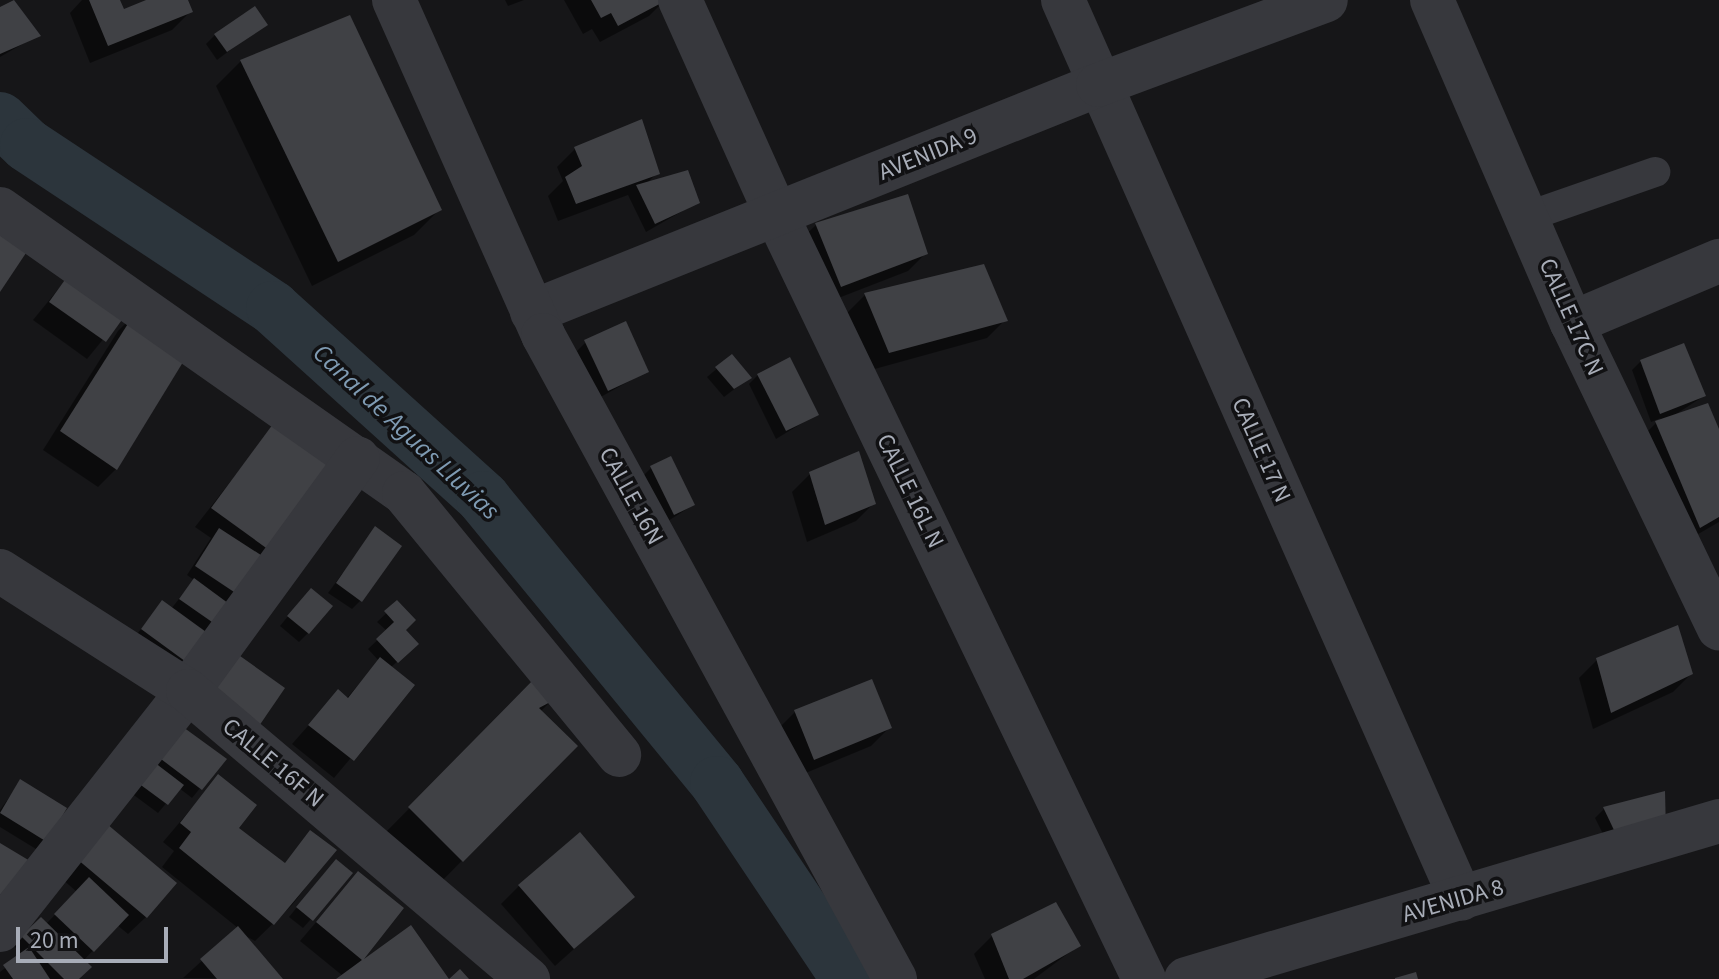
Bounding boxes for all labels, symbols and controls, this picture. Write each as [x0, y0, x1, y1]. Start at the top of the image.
street label: AVENIDA 9 [874, 121, 982, 187]
street label: CALLE 17C N [1532, 254, 1610, 380]
water label: Canal de Aguas Lluvias [306, 338, 506, 526]
street label: CALLE 17 N [1225, 393, 1297, 507]
street label: CALLE 16L N [870, 429, 950, 553]
street label: CALLE 16N [592, 442, 670, 550]
street label: CALLE 16F N [216, 712, 330, 814]
street label: AVENIDA 8 [1399, 873, 1507, 929]
scale bar [20, 911, 172, 961]
text: 20 m [30, 923, 79, 958]

